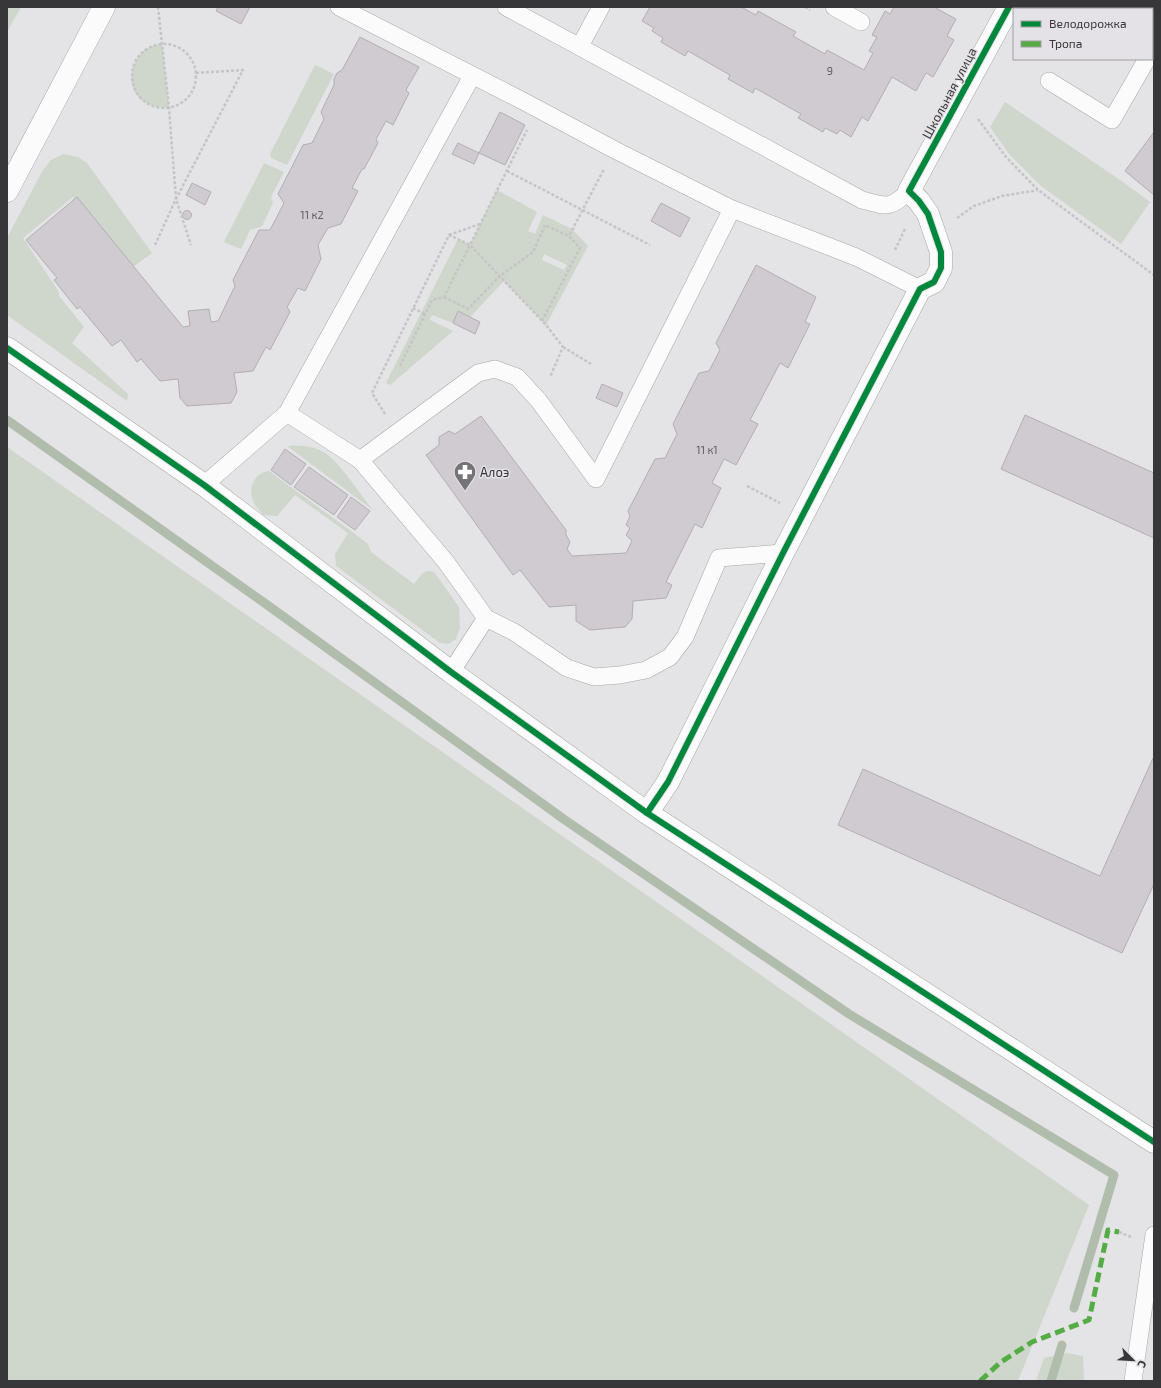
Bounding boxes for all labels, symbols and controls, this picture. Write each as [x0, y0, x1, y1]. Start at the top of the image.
legend [1013, 8, 1153, 60]
text: Велодорожка [1049, 16, 1127, 30]
text: Тропа [1049, 36, 1082, 50]
street label: Школьная улица [918, 45, 980, 141]
house number: 9 [827, 64, 833, 77]
house number: 11 к2 [300, 208, 324, 221]
house number: 11 к1 [696, 443, 718, 456]
pharmacy icon: Алоэ [452, 459, 478, 492]
place label: Алоэ [480, 464, 509, 480]
north arrow [1113, 1340, 1153, 1380]
text: С [1135, 1359, 1150, 1370]

